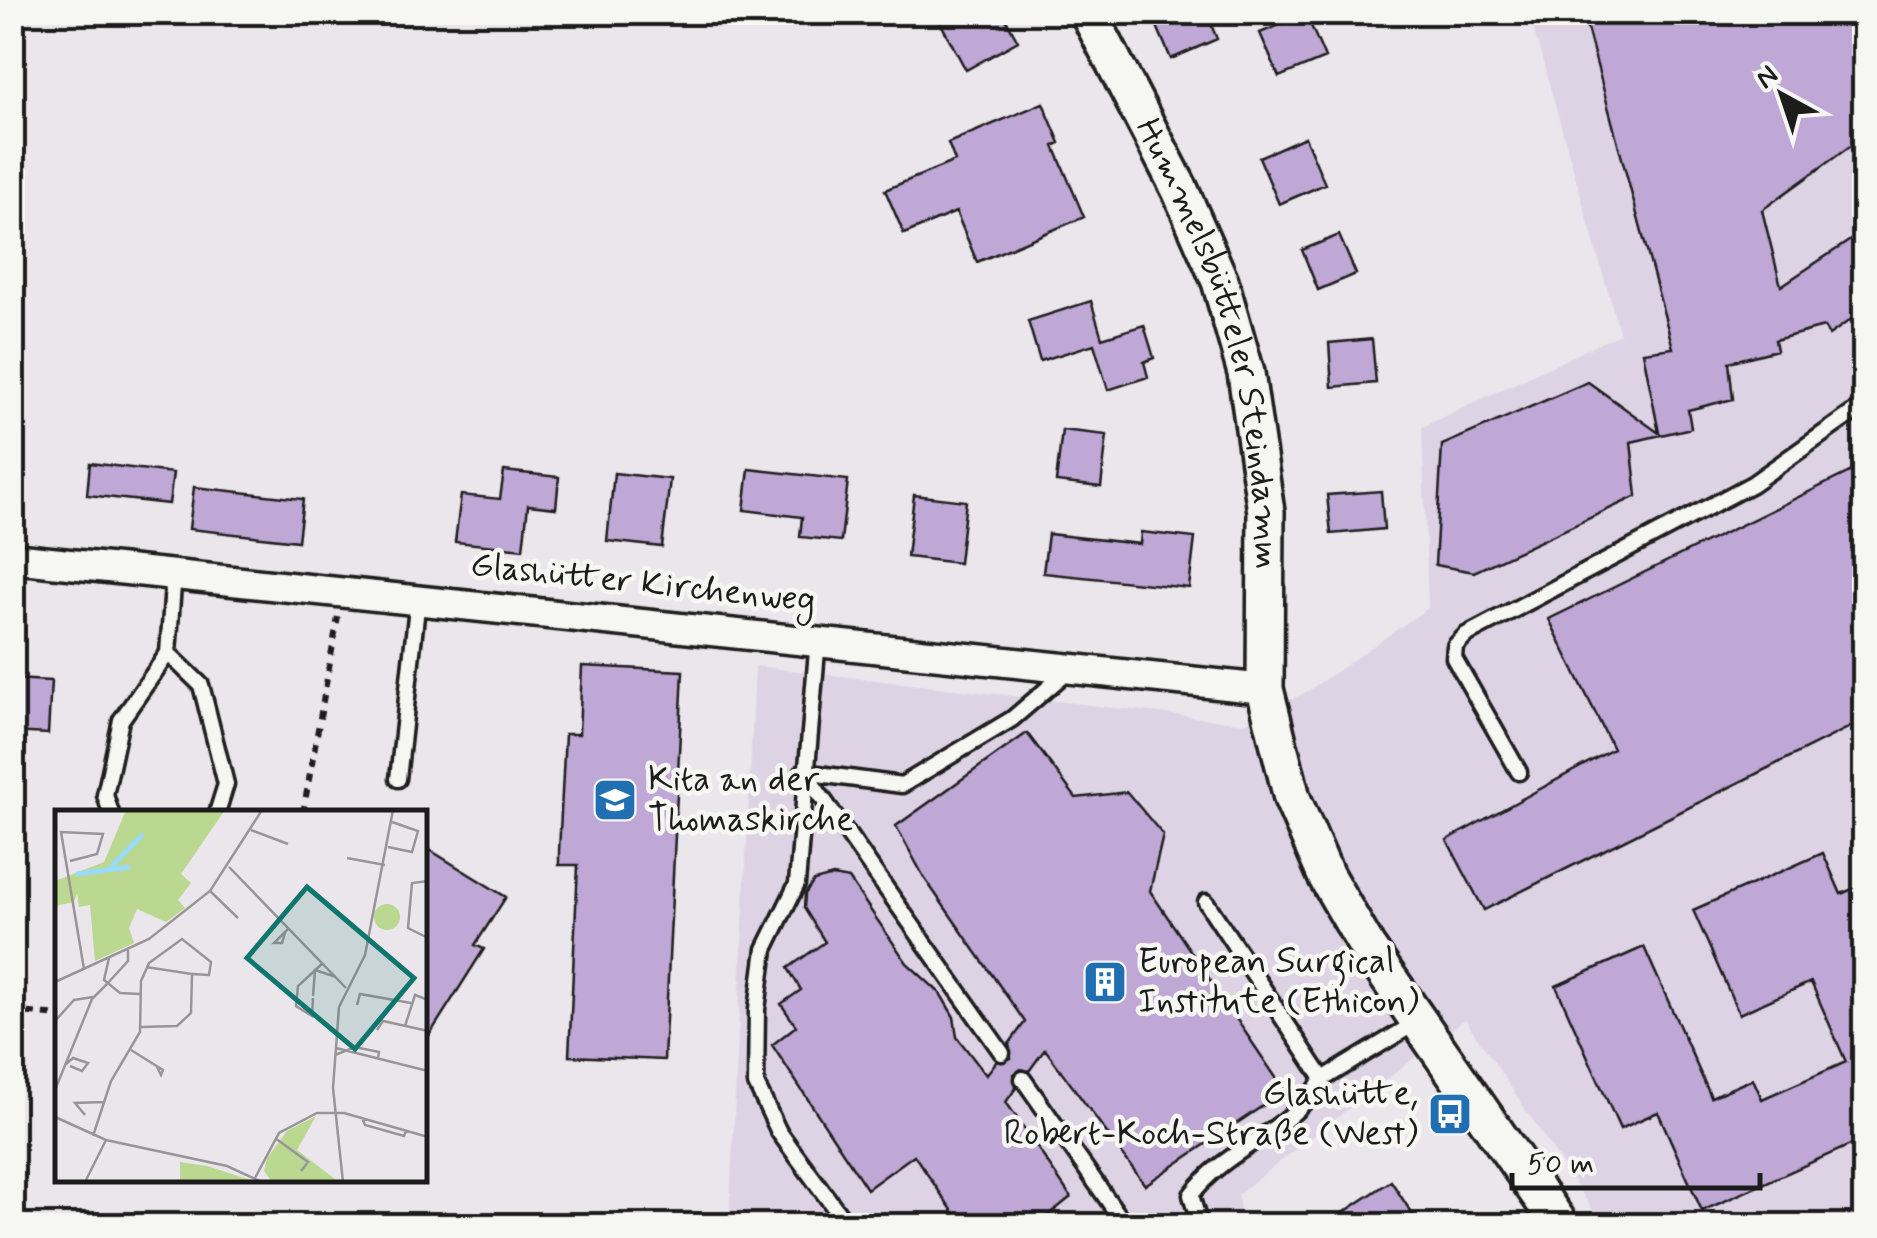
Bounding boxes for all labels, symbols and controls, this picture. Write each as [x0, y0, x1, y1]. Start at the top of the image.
north arrow [1732, 45, 1832, 145]
text: N [1748, 58, 1787, 98]
street label: Hummelsbütteler Steindamm [1124, 111, 1289, 570]
street label: Glashütter Kirchenweg [468, 542, 818, 627]
place label: Kita an der Thomaskirche [648, 757, 853, 843]
school or university icon: Kita an der Thomaskirche [592, 777, 638, 823]
inset map [55, 810, 428, 1183]
place label: European Surgical Institute (Ethicon) [1138, 939, 1419, 1025]
building icon: European Surgical Institute (Ethicon) [1082, 959, 1128, 1005]
place label: Glashütte, Robert-Koch-Straße (West) [1004, 1071, 1418, 1157]
bus stop icon: Glashütte, Robert-Koch-Straße (West) [1427, 1091, 1473, 1137]
scale bar [1512, 1128, 1760, 1190]
text: 50 m [1527, 1145, 1594, 1184]

